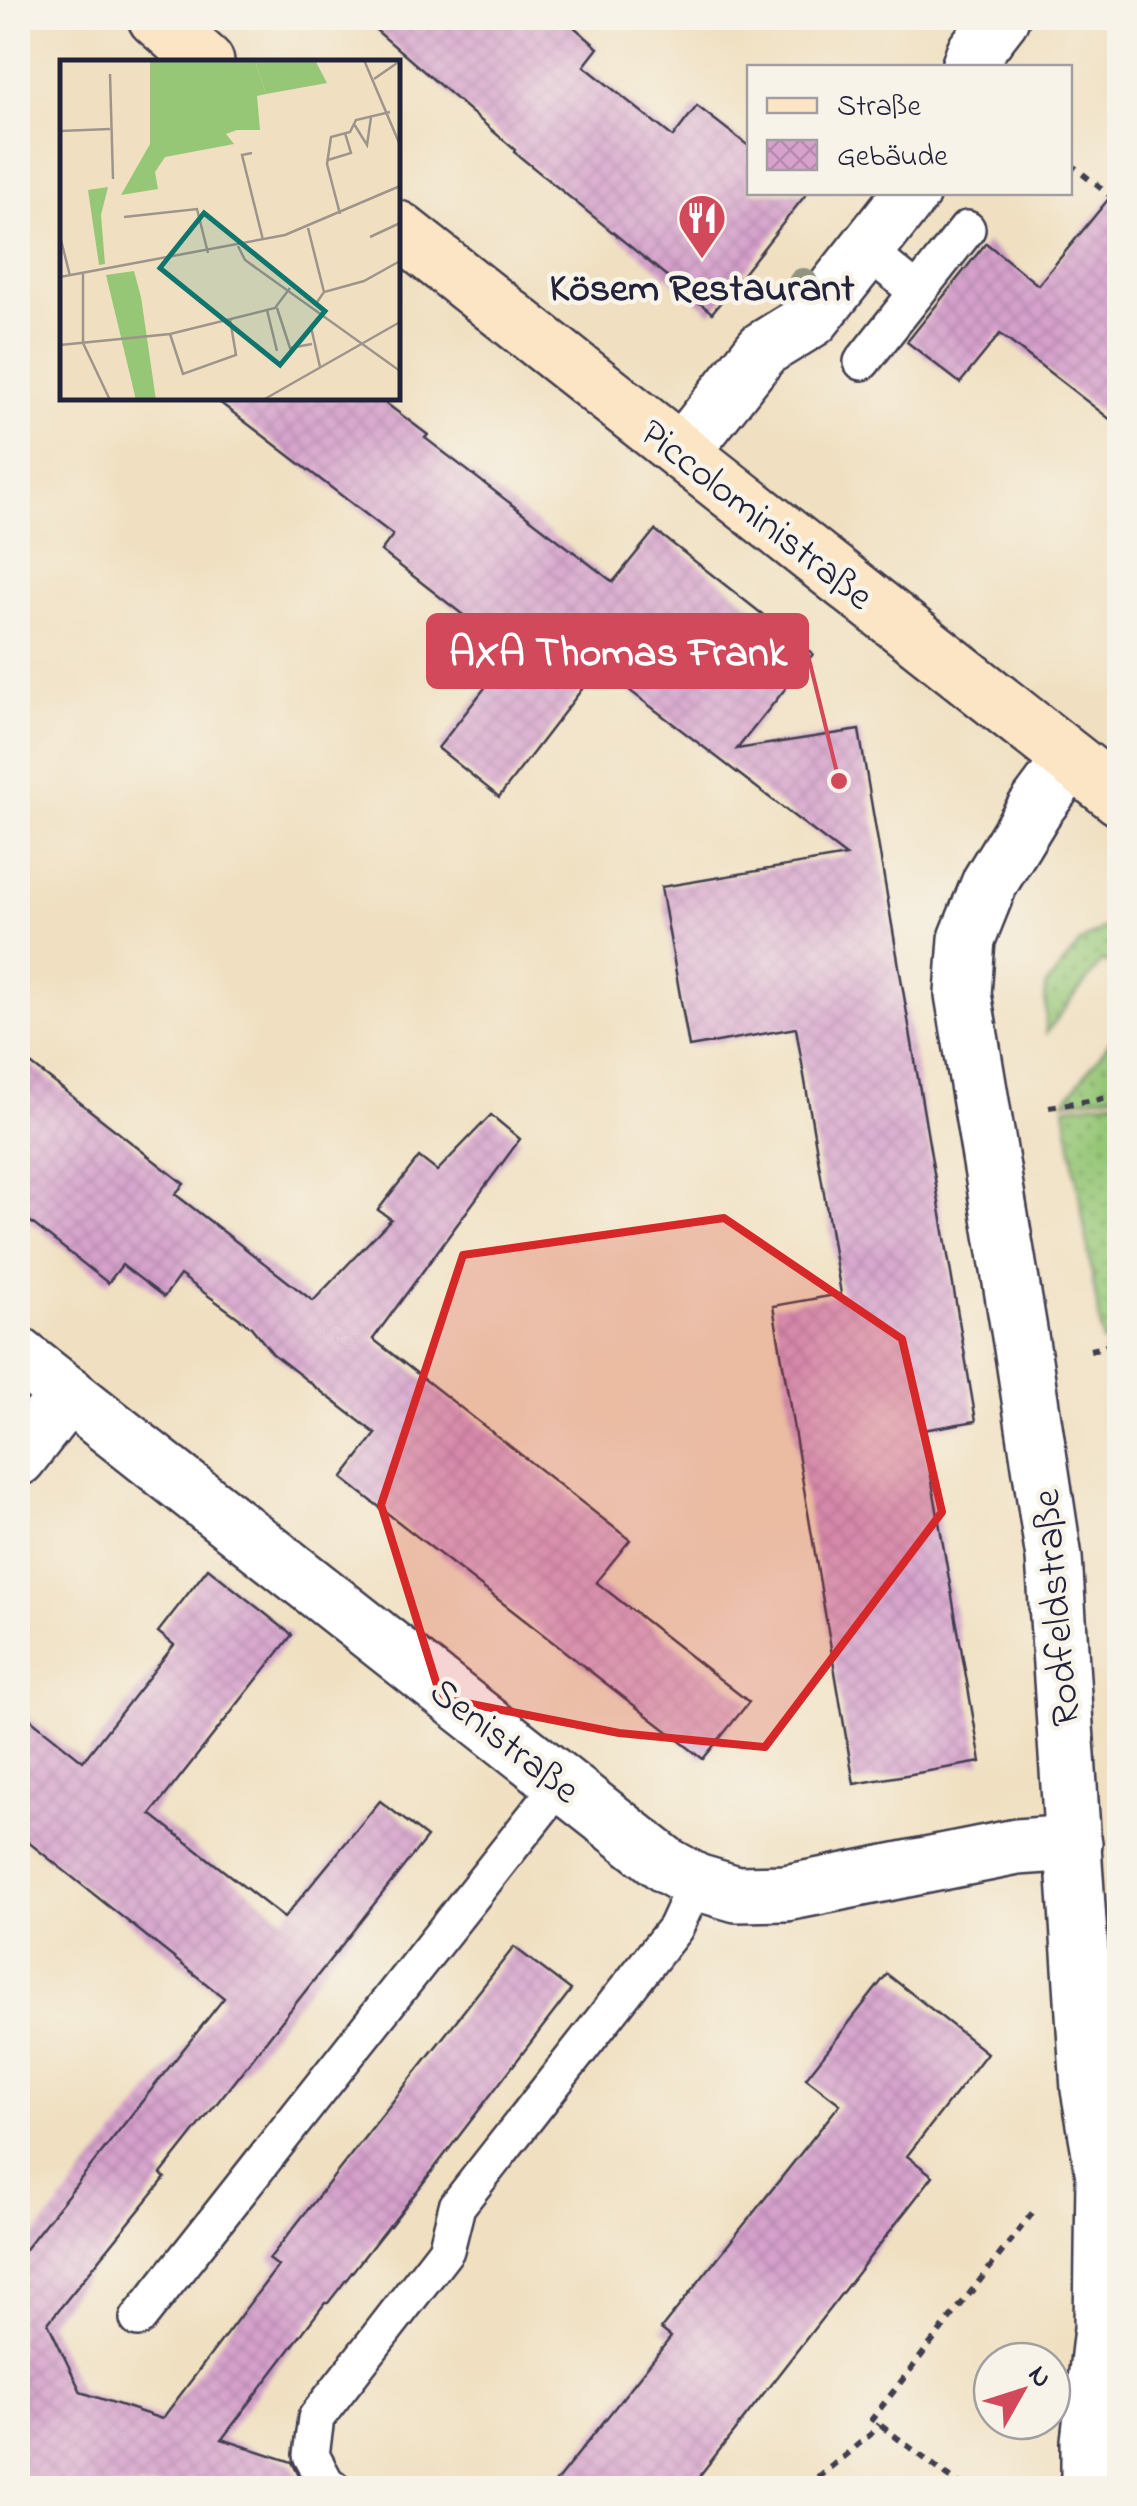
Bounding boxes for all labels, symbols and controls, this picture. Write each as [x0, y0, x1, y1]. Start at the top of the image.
inset map [60, 60, 400, 400]
legend [747, 65, 1072, 195]
text: Straße [837, 86, 922, 130]
text: Gebäude [837, 136, 948, 180]
restaurant icon: Kösem Restaurant [676, 192, 728, 260]
place label: Kösem Restaurant [550, 261, 855, 320]
street label: Piccoloministraße [626, 406, 885, 627]
callout: AXA Thomas Frank [428, 615, 807, 687]
text: AXA Thomas Frank [449, 624, 789, 685]
street label: Rodfeldstraße [1019, 1487, 1098, 1729]
street label: Senistraße [415, 1665, 591, 1820]
north arrow [972, 2341, 1072, 2441]
text: N [1017, 2357, 1061, 2398]

